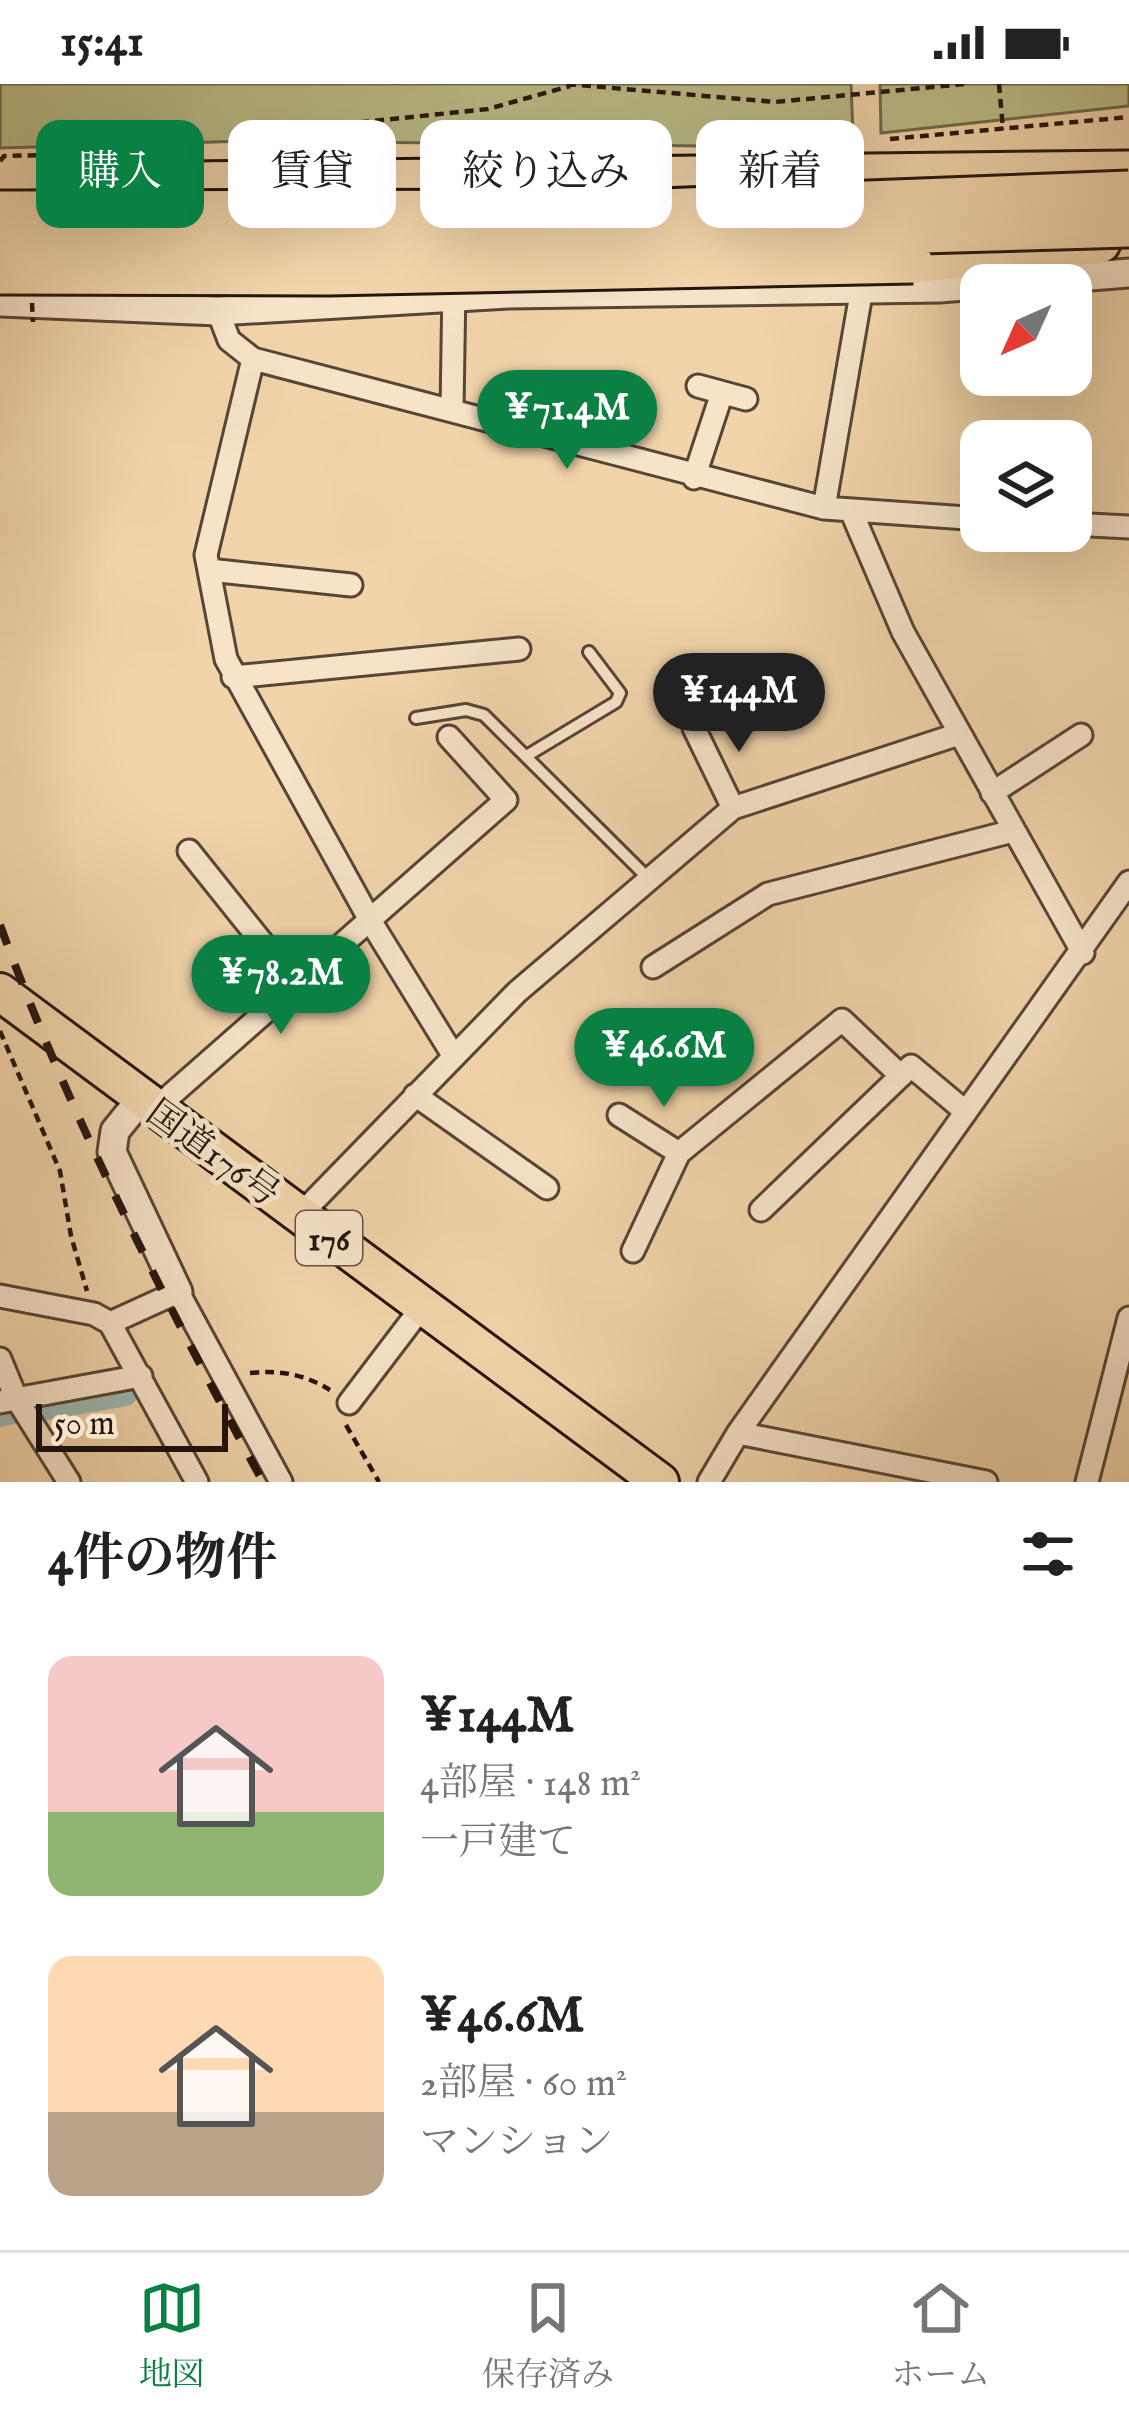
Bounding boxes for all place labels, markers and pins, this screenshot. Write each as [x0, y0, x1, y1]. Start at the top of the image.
pin: ¥71.4M [469, 370, 665, 472]
pin: ¥144M [655, 653, 823, 755]
pin: ¥78.2M [183, 935, 379, 1037]
pin: ¥46.6M [566, 1008, 762, 1110]

